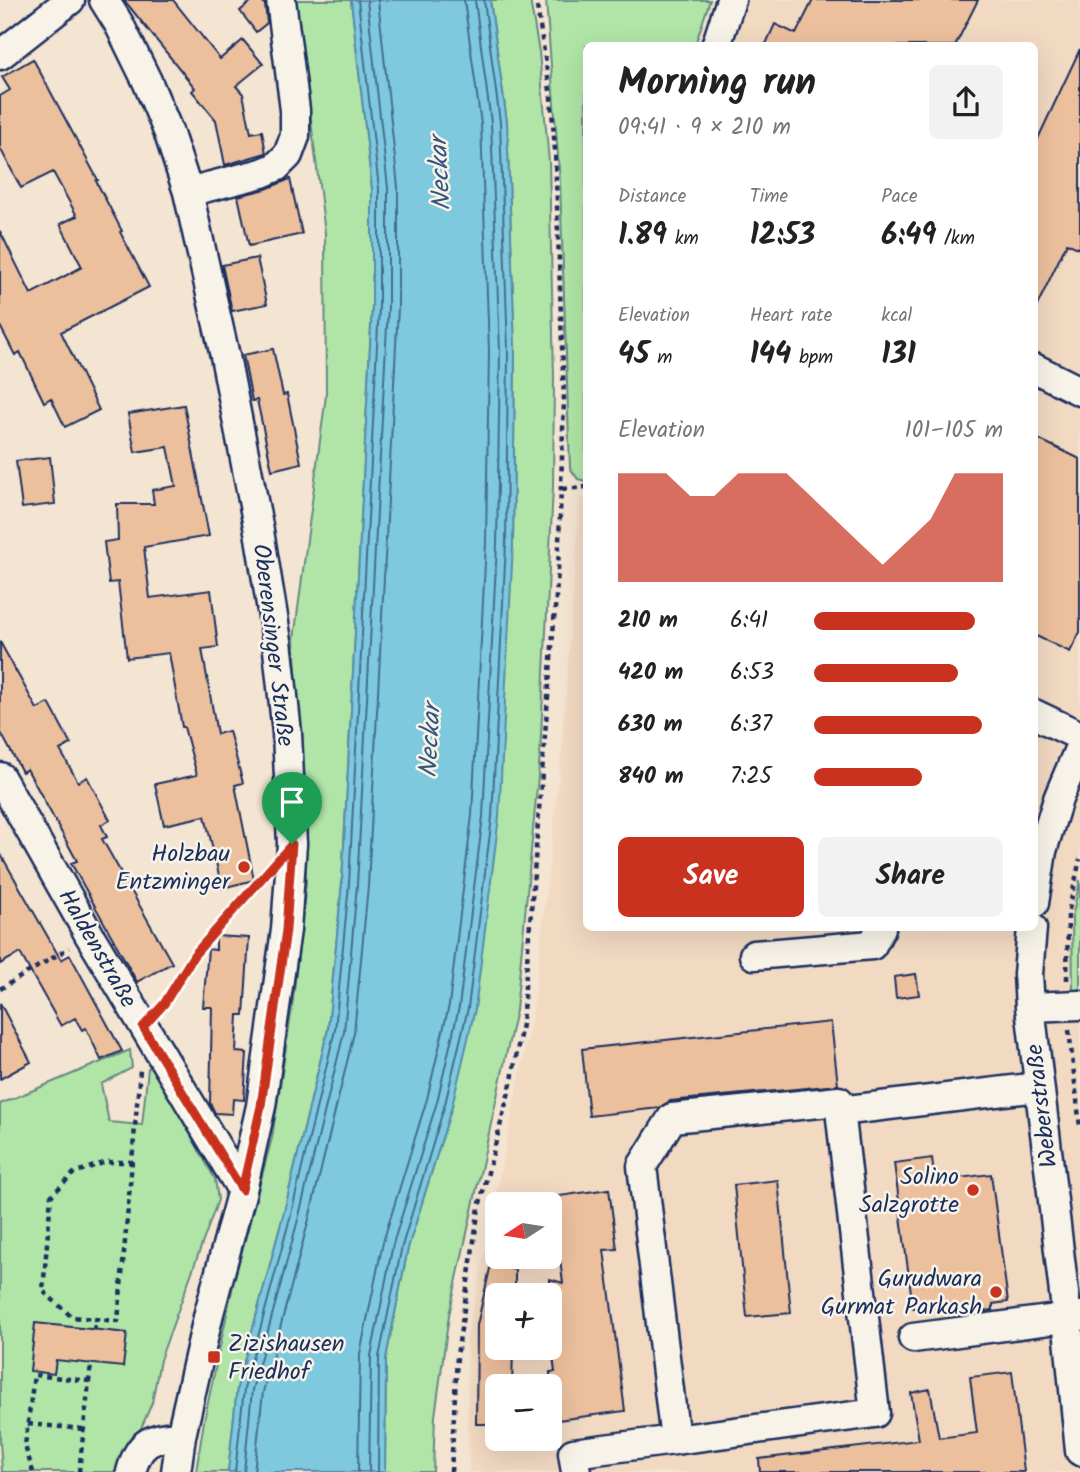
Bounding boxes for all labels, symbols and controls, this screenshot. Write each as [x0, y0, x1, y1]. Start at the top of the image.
text: Morning run [618, 54, 816, 114]
button: share [929, 65, 1003, 139]
text: 09:41 · 9 × 210 m [618, 110, 791, 146]
water label: Neckar [418, 131, 464, 212]
text: Distance [618, 182, 686, 212]
text: Time [750, 182, 788, 212]
text: Pace [881, 182, 918, 212]
text: 1.89 [618, 212, 667, 260]
text: 12:53 [750, 212, 815, 260]
text: 6:49 [881, 212, 937, 260]
text: km [667, 224, 699, 254]
text: /km [937, 224, 975, 254]
text: Elevation [618, 301, 690, 331]
text: Heart rate [750, 301, 832, 331]
text: kcal [881, 301, 912, 331]
text: 45 [618, 331, 650, 379]
text: 144 [750, 331, 791, 379]
text: 131 [881, 331, 916, 379]
text: m [650, 343, 672, 373]
text: bpm [791, 343, 833, 373]
text: Elevation [618, 413, 705, 449]
text: 101–105 m [904, 413, 1003, 449]
street label: Oberensinger Straße [241, 541, 304, 749]
text: 210 m [618, 603, 678, 639]
text: 6:41 [730, 603, 768, 639]
text: 420 m [618, 655, 683, 691]
text: 6:53 [730, 655, 774, 691]
water label: Neckar [408, 698, 454, 779]
text: 630 m [618, 707, 683, 743]
text: 6:37 [730, 707, 772, 743]
text: 840 m [618, 759, 684, 795]
text: 7:25 [730, 759, 772, 795]
pin [262, 772, 322, 844]
icon: arrive [273, 783, 311, 821]
place label: Holzbau Entzminger [116, 835, 232, 902]
button: Save [618, 837, 804, 917]
button: Share [818, 837, 1003, 917]
marker: Holzbau Entzminger [236, 859, 252, 875]
street label: Haldenstraße [47, 882, 147, 1016]
street label: Weberstraße [1016, 1041, 1069, 1170]
place label: Solino Salzgrotte [859, 1158, 959, 1225]
marker: Solino Salzgrotte [965, 1182, 981, 1198]
north arrow [485, 1192, 562, 1269]
map controls [485, 1192, 562, 1451]
place label: Gurudwara Gurmat Parkash [821, 1260, 982, 1327]
button: + [485, 1283, 562, 1360]
marker: Gurudwara Gurmat Parkash [988, 1284, 1004, 1300]
place label: Zizishausen Friedhof [228, 1325, 345, 1392]
marker: Zizishausen Friedhof [206, 1349, 222, 1365]
button: − [485, 1374, 562, 1451]

